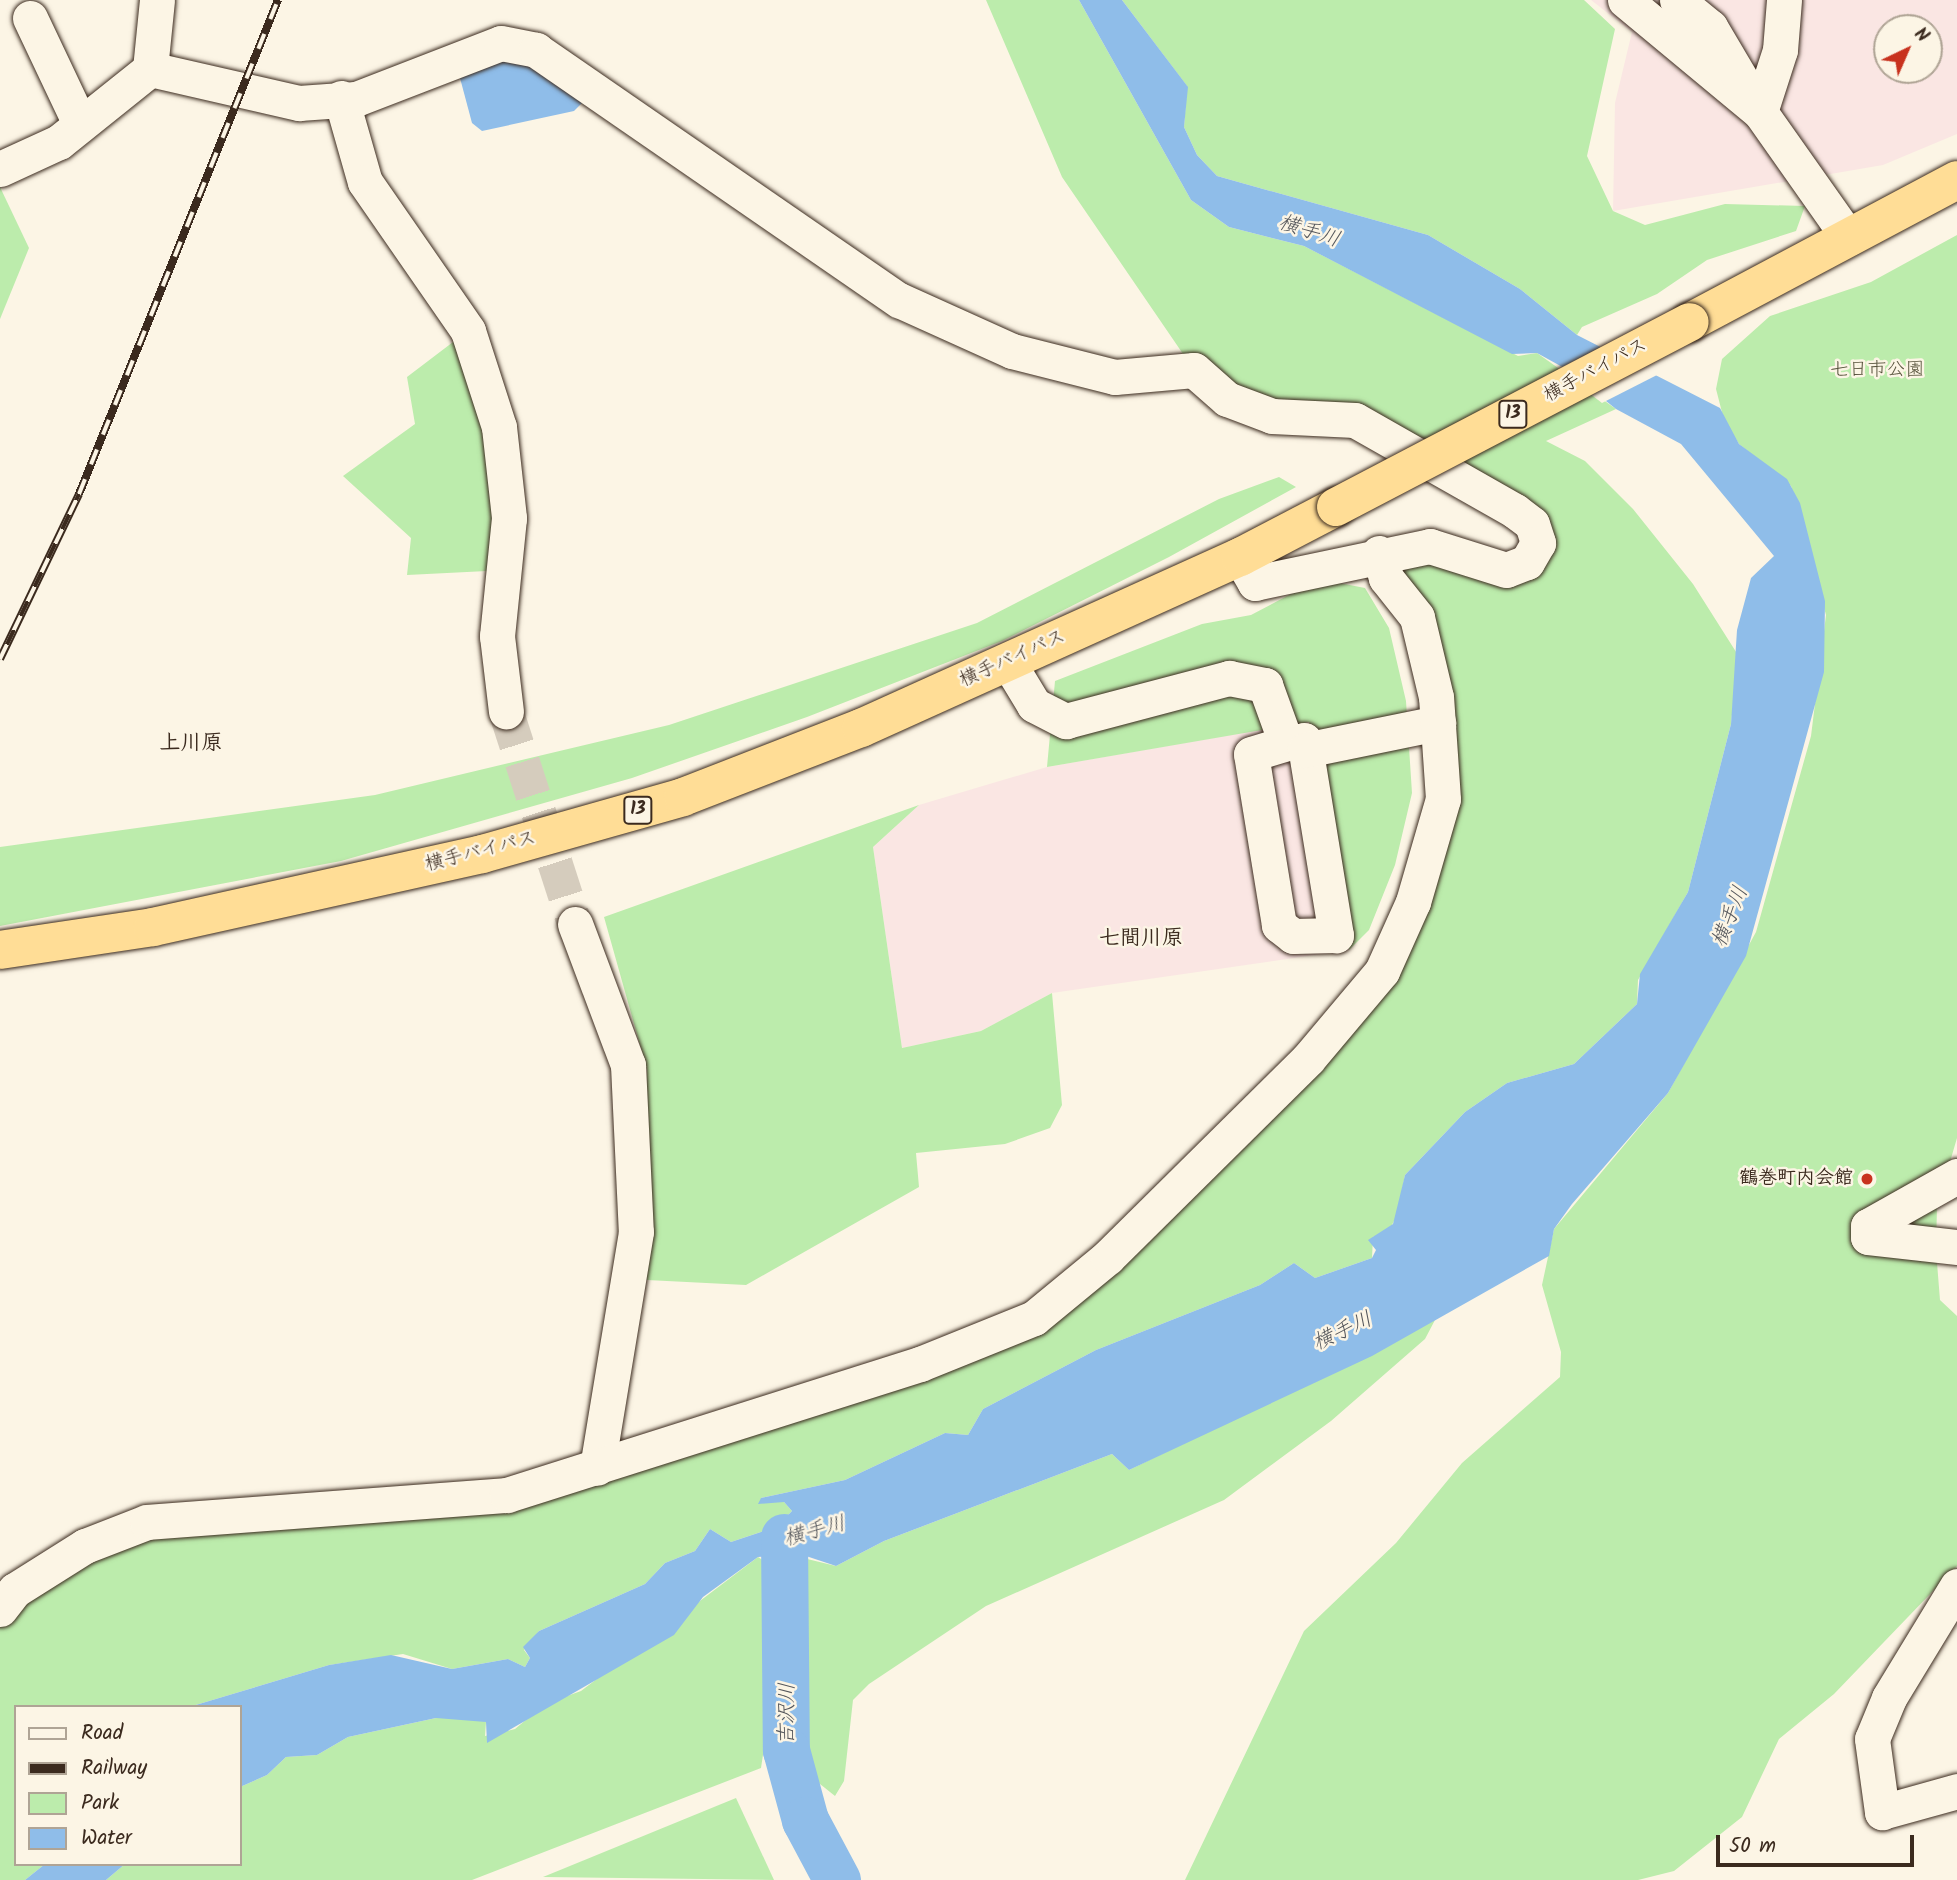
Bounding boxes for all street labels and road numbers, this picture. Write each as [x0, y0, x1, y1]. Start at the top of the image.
street label: 横手バイパス [1540, 334, 1652, 408]
road number: 13 [1497, 400, 1529, 428]
street label: 横手バイパス [956, 625, 1070, 693]
road number: 13 [622, 796, 654, 824]
street label: 横手バイパス [423, 827, 539, 877]

